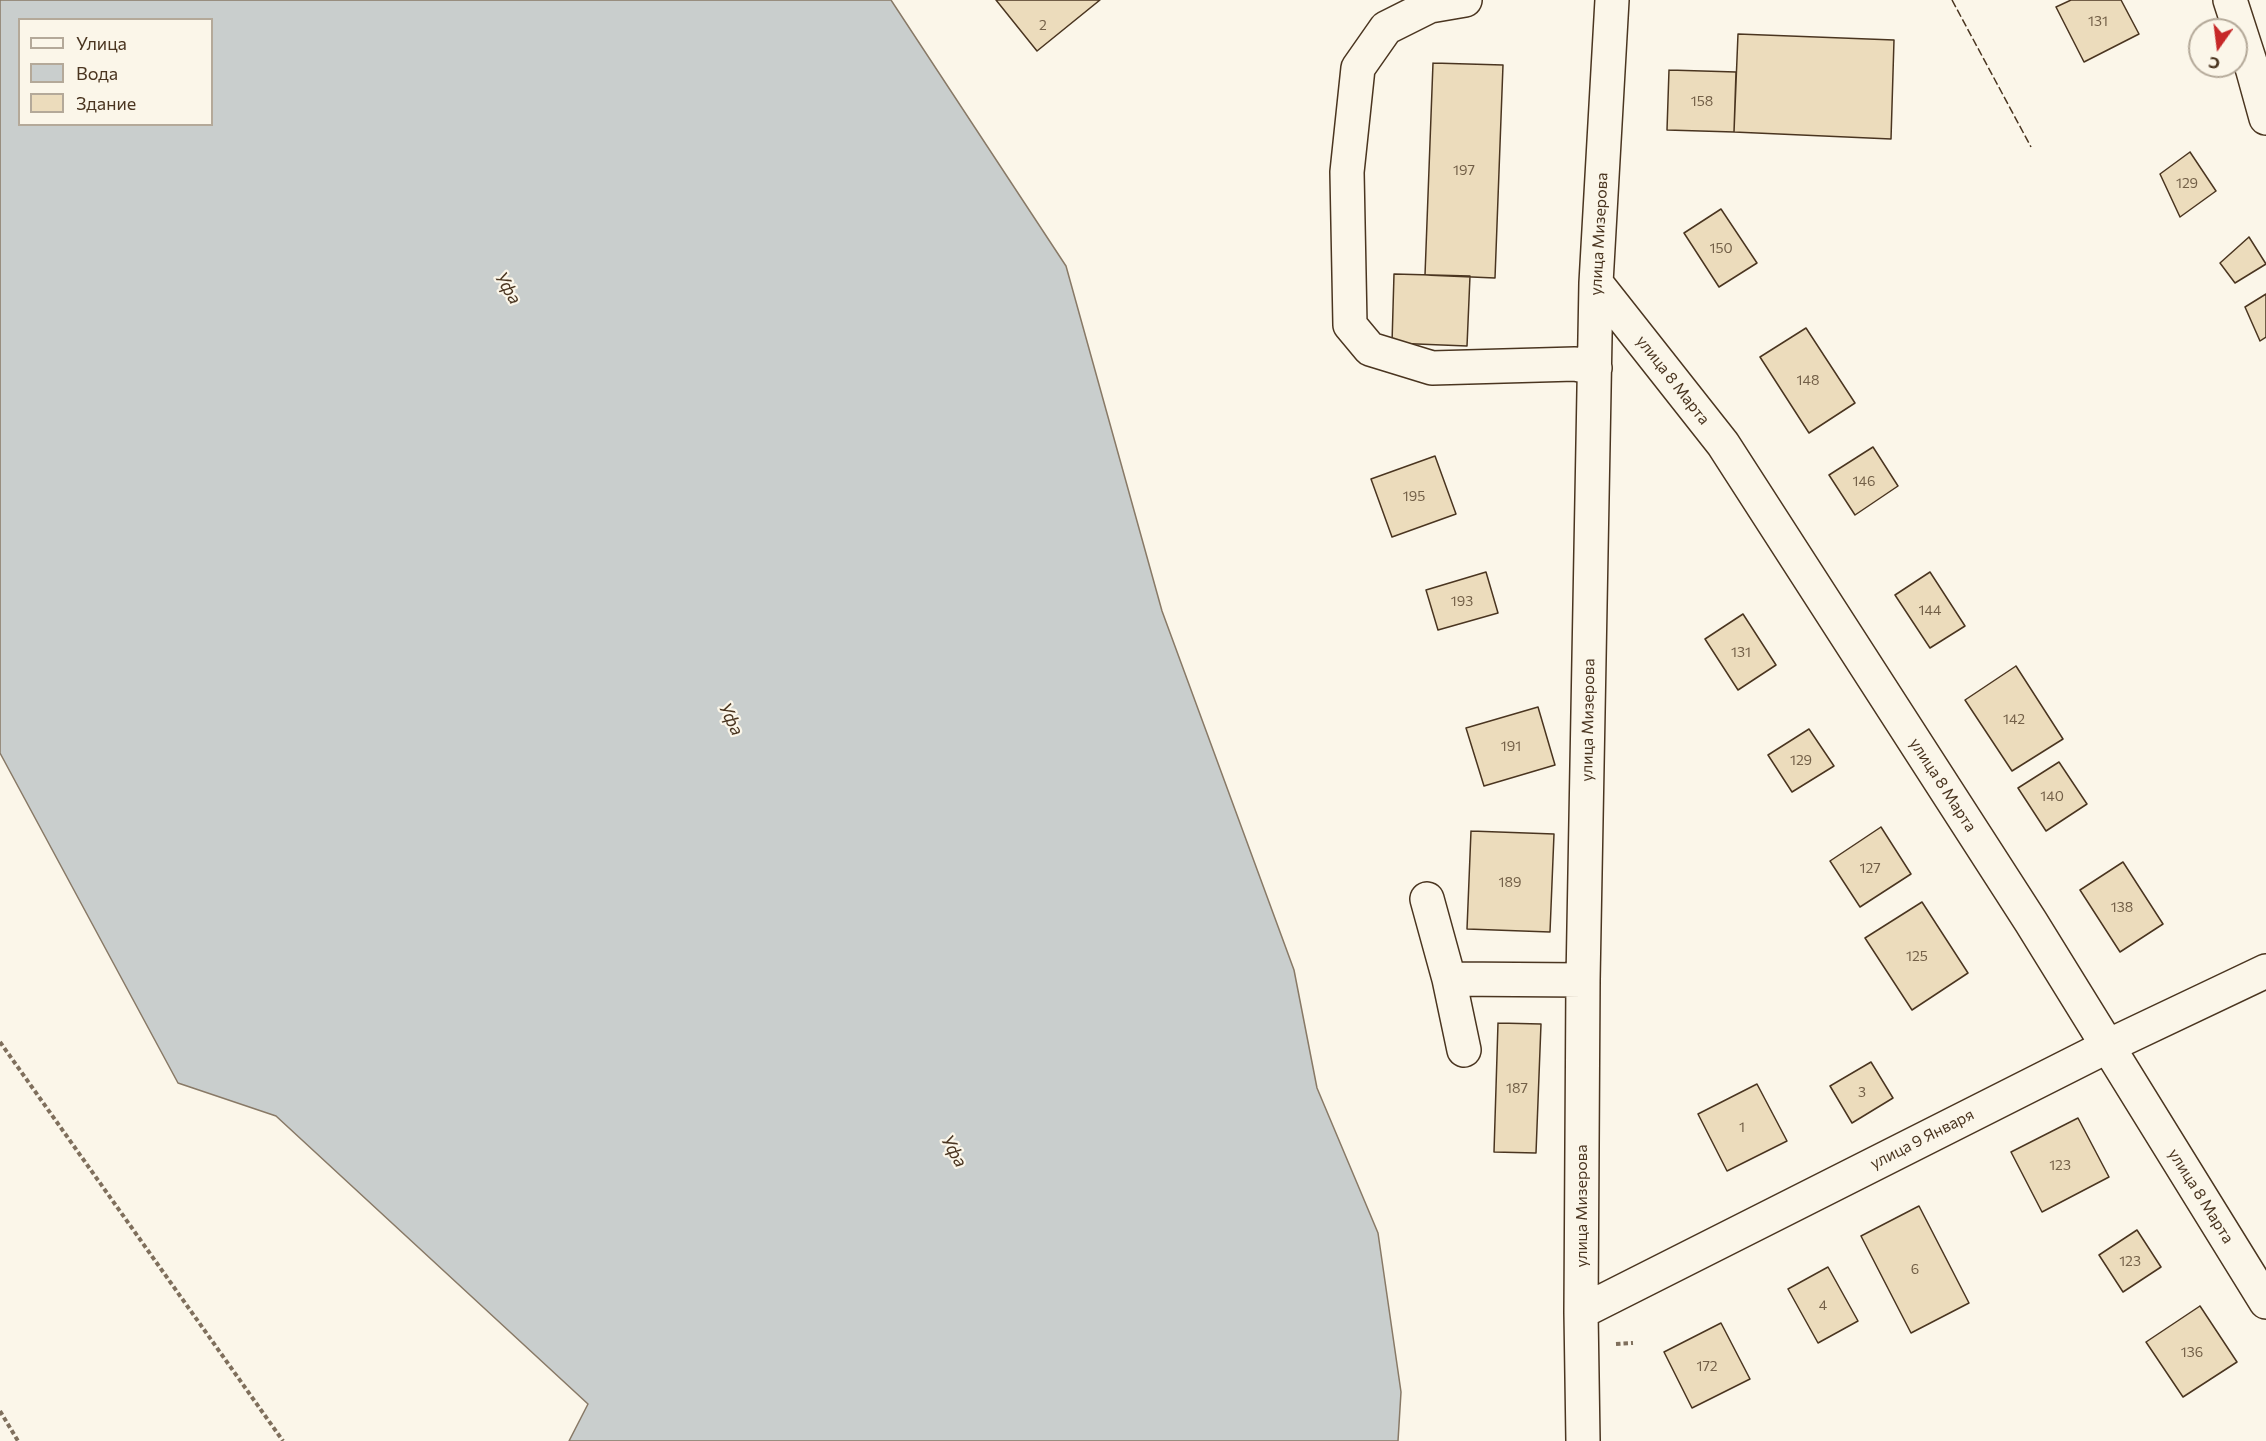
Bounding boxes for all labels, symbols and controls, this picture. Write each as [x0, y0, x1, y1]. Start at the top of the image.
house number: 131 [2088, 13, 2108, 29]
house number: 2 [1039, 17, 1047, 33]
legend [18, 18, 213, 126]
north arrow [2188, 18, 2248, 78]
text: Улица [76, 32, 127, 54]
text: С [2206, 53, 2222, 75]
text: Вода [76, 62, 118, 84]
text: Здание [76, 92, 136, 114]
house number: 158 [1691, 93, 1713, 109]
house number: 197 [1453, 162, 1475, 178]
street label: улица Мизерова [1586, 172, 1612, 296]
house number: 129 [2176, 175, 2198, 191]
house number: 150 [1709, 240, 1733, 256]
water label: Уфа [490, 268, 526, 308]
street label: улица 8 Марта [1632, 331, 1714, 429]
house number: 148 [1797, 372, 1819, 388]
house number: 146 [1853, 473, 1875, 489]
house number: 195 [1403, 488, 1425, 504]
house number: 193 [1451, 593, 1473, 609]
house number: 144 [1919, 602, 1941, 618]
house number: 131 [1731, 644, 1751, 660]
street label: улица Мизерова [1577, 658, 1599, 782]
water label: Уфа [714, 699, 748, 739]
house number: 142 [2003, 711, 2025, 727]
street label: улица 8 Марта [1906, 734, 1980, 836]
house number: 191 [1501, 738, 1521, 754]
house number: 129 [1790, 752, 1812, 768]
house number: 140 [2040, 788, 2064, 804]
house number: 127 [1859, 860, 1881, 876]
house number: 189 [1499, 874, 1521, 890]
house number: 138 [2111, 899, 2133, 915]
house number: 125 [1906, 948, 1928, 964]
house number: 187 [1506, 1080, 1528, 1096]
house number: 3 [1858, 1084, 1866, 1100]
street label: улица 9 Января [1867, 1105, 1977, 1173]
house number: 1 [1739, 1119, 1745, 1135]
water label: Уфа [936, 1131, 972, 1171]
street label: улица Мизерова [1572, 1144, 1592, 1268]
street label: улица 8 Марта [2164, 1145, 2238, 1247]
house number: 123 [2049, 1157, 2071, 1173]
house number: 123 [2119, 1253, 2141, 1269]
house number: 6 [1911, 1261, 1919, 1277]
house number: 4 [1819, 1297, 1827, 1313]
house number: 136 [2181, 1344, 2203, 1360]
house number: 172 [1696, 1358, 1718, 1374]

